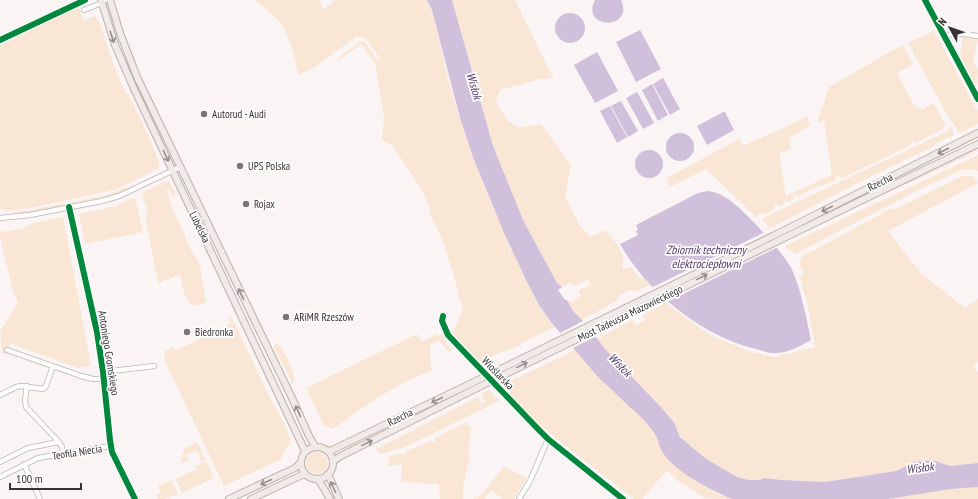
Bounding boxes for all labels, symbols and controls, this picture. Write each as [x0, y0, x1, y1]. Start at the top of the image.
north arrow [930, 8, 970, 48]
text: N [935, 15, 950, 28]
one-way arrow [109, 31, 117, 43]
water label: Wisłok [463, 71, 486, 102]
place label: Autorud - Audi [212, 107, 266, 121]
marker: Autorud - Audi [199, 109, 209, 119]
one-way arrow [937, 147, 949, 155]
one-way arrow [163, 150, 170, 162]
place label: UPS Polska [248, 159, 290, 173]
marker: UPS Polska [235, 161, 245, 171]
street label: Rzecha [865, 170, 895, 194]
place label: Rojax [254, 197, 275, 211]
marker: Rojax [241, 199, 251, 209]
one-way arrow [821, 206, 833, 213]
street label: Lubelska [186, 209, 214, 245]
water label: Zbiornik techniczny elektrociepłowni [666, 242, 748, 271]
one-way arrow [696, 273, 708, 281]
street label: Most Tadeusza Mazowieckiego [575, 281, 685, 345]
one-way arrow [237, 289, 244, 301]
street label: Antoniego Gromskiego [95, 309, 123, 397]
place label: ARiMR Rzeszów [294, 310, 354, 324]
marker: ARiMR Rzeszów [281, 312, 291, 322]
place label: Biedronka [195, 325, 233, 339]
marker: Biedronka [182, 327, 192, 337]
water label: Wisłok [605, 350, 636, 381]
street label: Wioślarska [479, 354, 517, 392]
one-way arrow [516, 361, 528, 368]
one-way arrow [431, 397, 443, 404]
street label: Rzecha [385, 405, 415, 429]
one-way arrow [294, 406, 301, 418]
one-way arrow [361, 439, 373, 446]
street label: Teofila Niecia [51, 441, 103, 463]
water label: Wisłok [905, 458, 936, 477]
scale bar [10, 465, 81, 491]
text: 100 m [16, 471, 43, 486]
one-way arrow [261, 479, 273, 486]
one-way arrow [329, 481, 336, 493]

